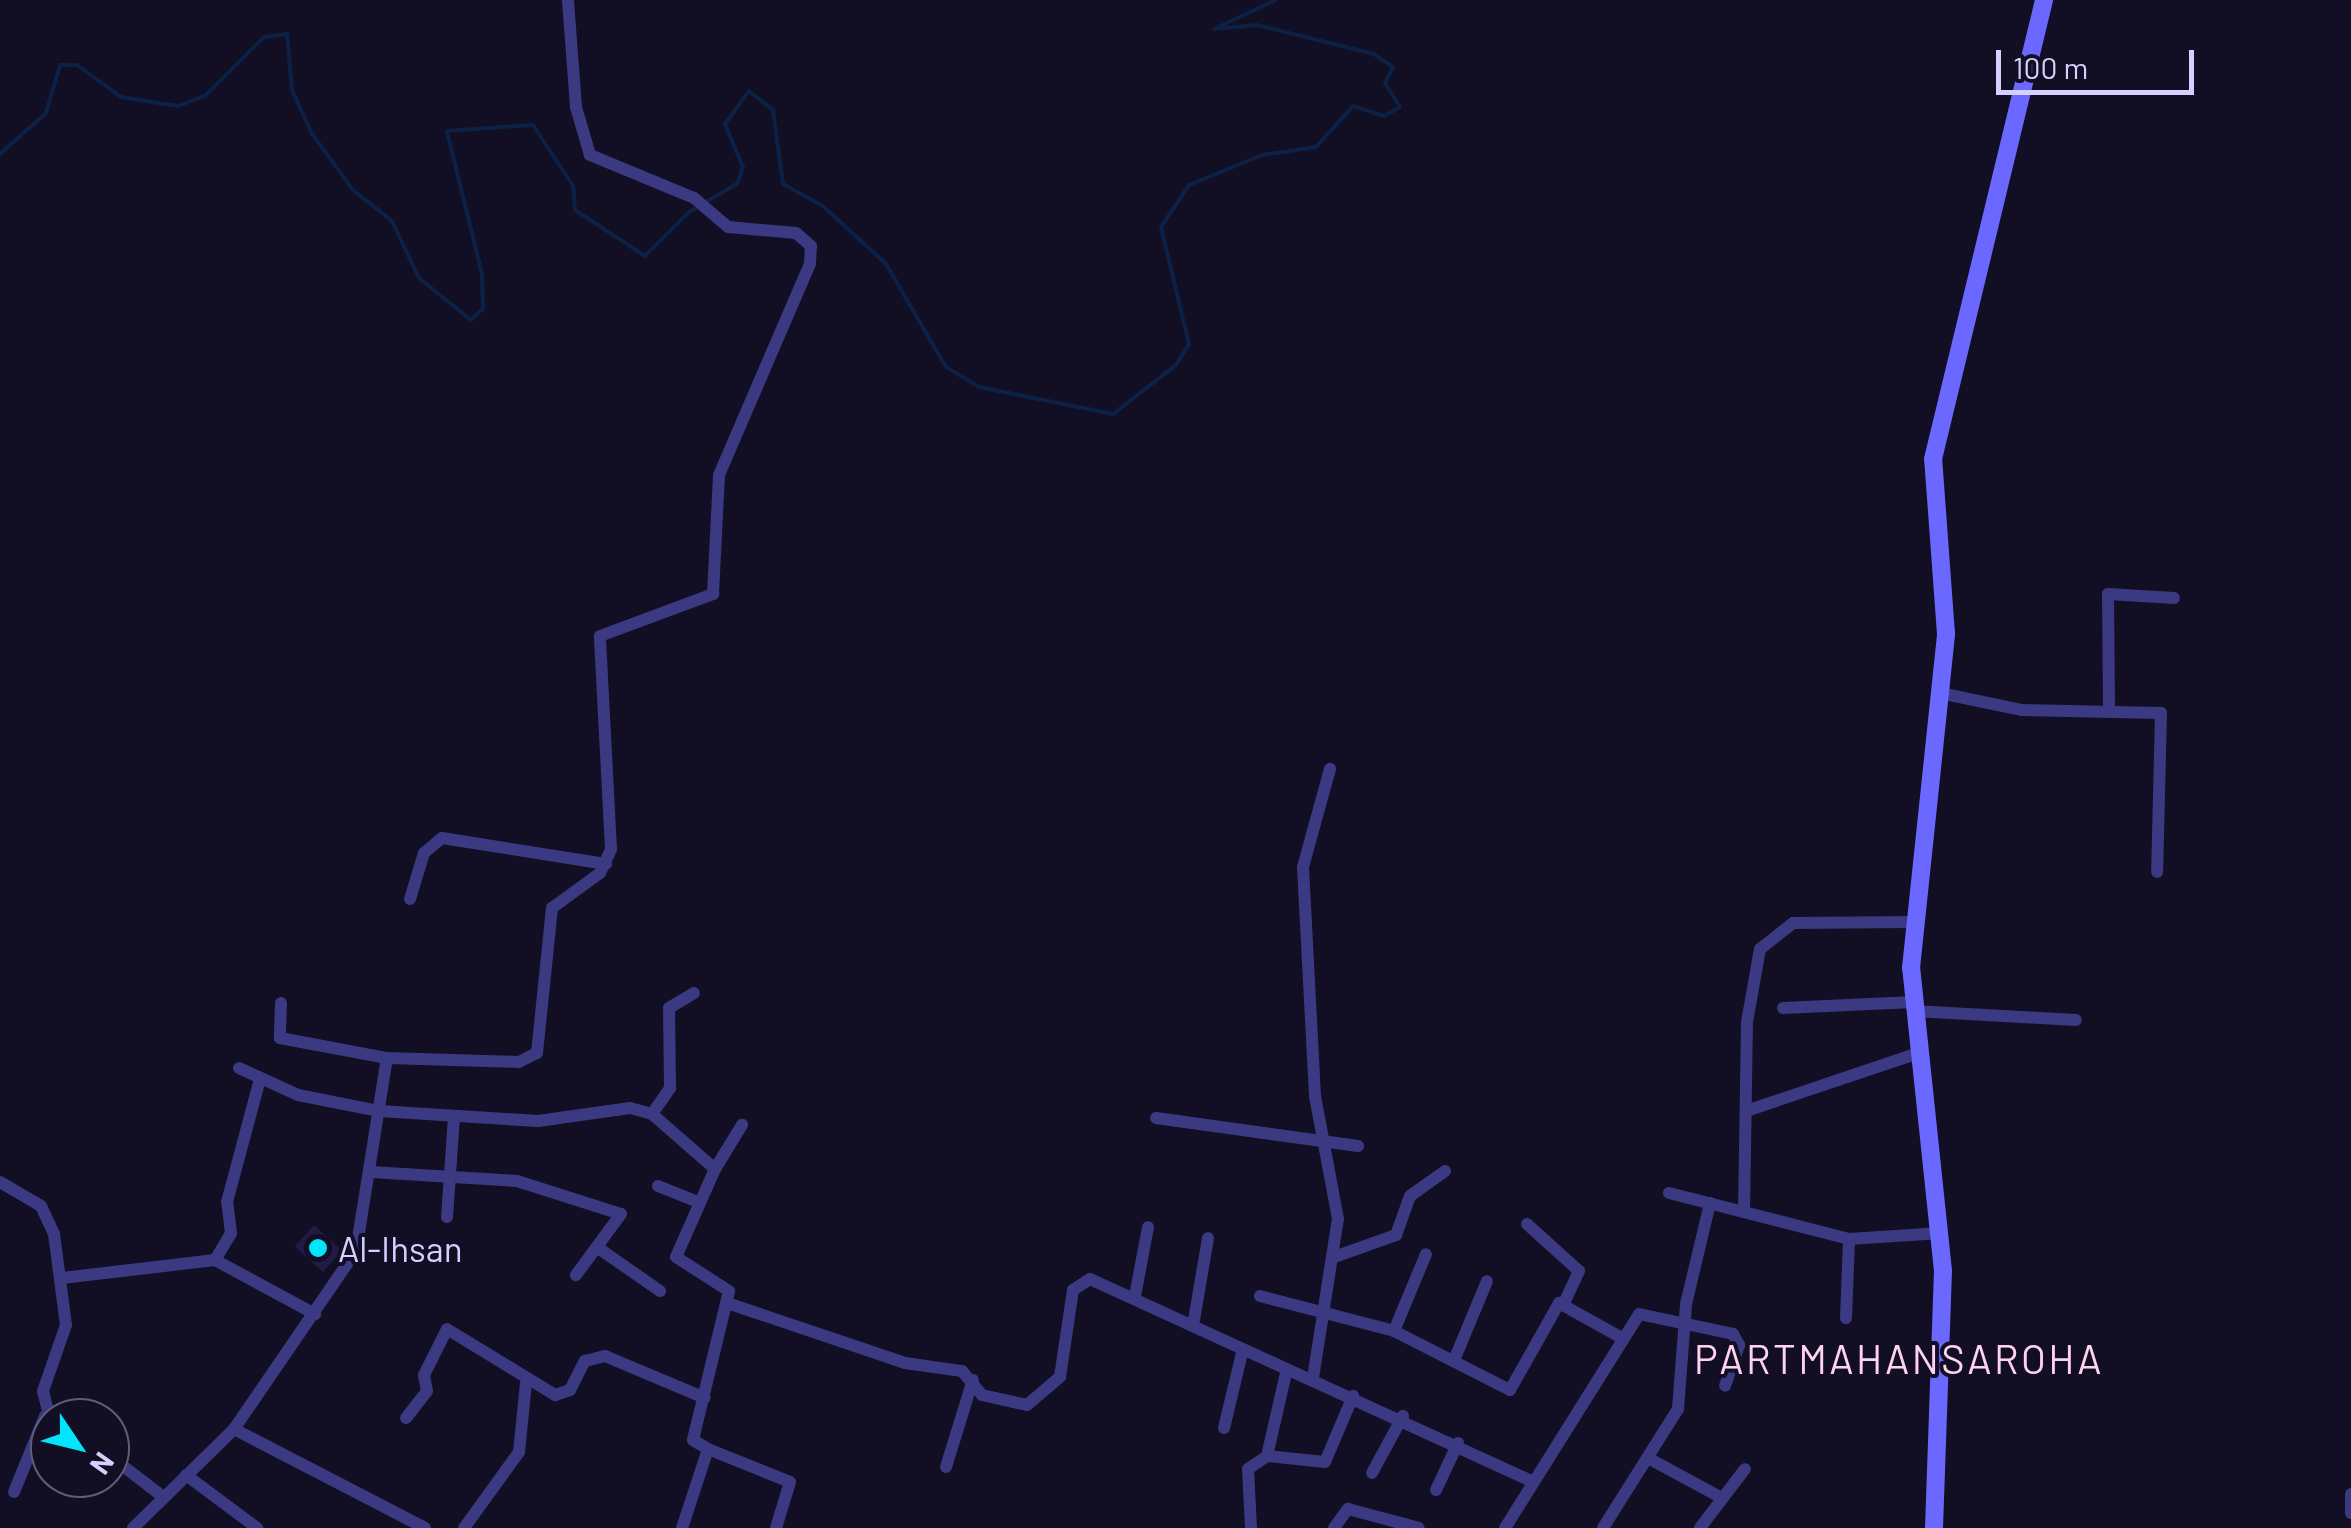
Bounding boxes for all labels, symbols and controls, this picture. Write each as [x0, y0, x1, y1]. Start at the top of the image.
scale bar [2001, 30, 2198, 92]
text: 100 m [2013, 49, 2088, 85]
place label: Al-Ihsan [338, 1227, 463, 1269]
marker: Al-Ihsan [307, 1237, 329, 1259]
district label: PARTMAHANSAROHA [1694, 1334, 2104, 1382]
north arrow [30, 1398, 130, 1498]
text: N [84, 1447, 122, 1481]

